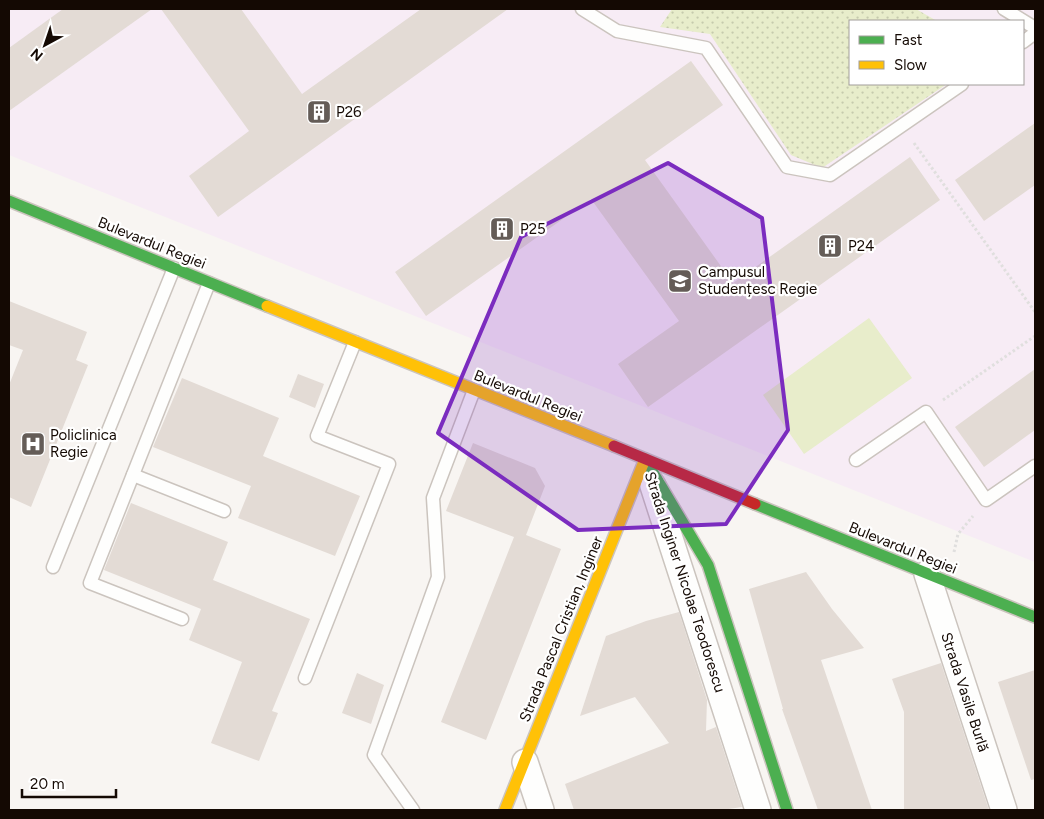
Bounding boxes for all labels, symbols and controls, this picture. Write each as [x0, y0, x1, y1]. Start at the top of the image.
north arrow [20, 20, 70, 70]
legend [849, 20, 1024, 85]
text: Fast [894, 31, 923, 49]
text: N [27, 45, 47, 65]
text: Slow [894, 56, 927, 74]
building icon: P26 [306, 99, 332, 125]
place label: P26 [336, 103, 362, 121]
street label: Bulevardul Regiei [95, 213, 209, 273]
building icon: P25 [489, 216, 515, 242]
place label: P25 [520, 220, 546, 238]
building icon: P24 [817, 233, 843, 259]
place label: P24 [848, 237, 874, 255]
place label: Campusul Studențesc Regie [698, 263, 817, 298]
school or university icon: Campusul Studențesc Regie [667, 268, 693, 294]
street label: Bulevardul Regiei [471, 366, 585, 426]
place label: Policlinica Regie [50, 426, 117, 461]
hospital icon: Policlinica Regie [20, 431, 46, 457]
street label: Strada Inginer Nicolae Teodorescu [641, 469, 729, 695]
street label: Bulevardul Regiei [846, 518, 960, 578]
street label: Strada Pascal Cristian, Inginer [515, 534, 607, 724]
street label: Strada Vasile Burlă [937, 630, 993, 754]
scale bar [22, 766, 116, 798]
text: 20 m [30, 775, 64, 793]

